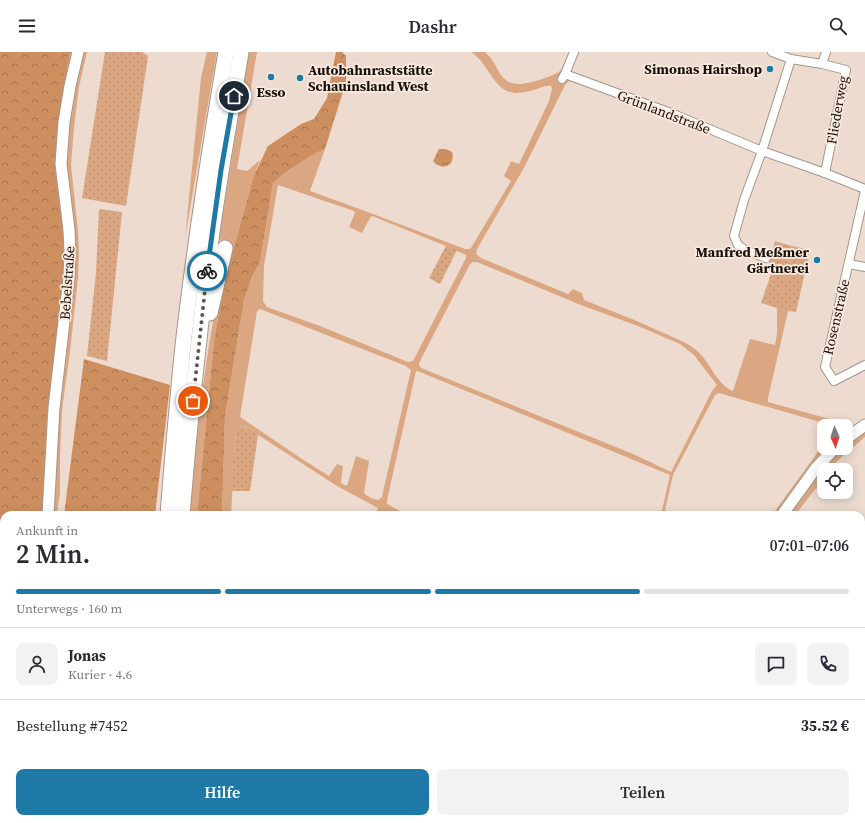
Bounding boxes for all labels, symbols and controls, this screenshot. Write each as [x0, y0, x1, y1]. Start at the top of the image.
text: Dashr [408, 14, 457, 39]
icon: menu [16, 15, 38, 37]
icon: search [827, 15, 849, 37]
place label: Simonas Hairshop [644, 59, 762, 79]
place label: Autobahnraststätte Schauinsland West [308, 60, 433, 96]
marker: Simonas Hairshop [765, 64, 775, 74]
marker: Esso [266, 72, 276, 82]
marker: Autobahnraststätte Schauinsland West [295, 73, 305, 83]
street label: Fliederweg [821, 74, 853, 146]
pin [217, 79, 251, 113]
place label: Esso [257, 82, 286, 102]
icon: home [223, 85, 245, 107]
street label: Grünlandstraße [614, 85, 714, 139]
place label: Manfred Meßmer Gärtnerei [696, 242, 810, 278]
street label: Bebelstraße [54, 245, 80, 321]
courier [187, 251, 227, 291]
marker: Manfred Meßmer Gärtnerei [812, 255, 822, 265]
icon: bike [196, 260, 218, 282]
street label: Rosenstraße [818, 277, 854, 357]
pin [176, 384, 210, 418]
icon: bag [182, 390, 204, 412]
north arrow [817, 419, 853, 455]
map controls [817, 419, 853, 499]
button: locate [817, 463, 853, 499]
text: Ankunft in [16, 522, 78, 539]
text: 07:01–07:06 [770, 535, 849, 556]
text: 2 Min. [16, 536, 90, 572]
text: Unterwegs · 160 m [16, 600, 122, 617]
button: person [16, 643, 58, 685]
button: chat [755, 643, 797, 685]
button: phone [807, 643, 849, 685]
text: Jonas [68, 645, 106, 666]
text: Kurier · 4.6 [68, 666, 132, 683]
text: Bestellung #7452 [16, 715, 128, 736]
text: 35.52 € [801, 715, 849, 736]
button: Hilfe [16, 769, 429, 815]
button: Teilen [437, 769, 849, 815]

